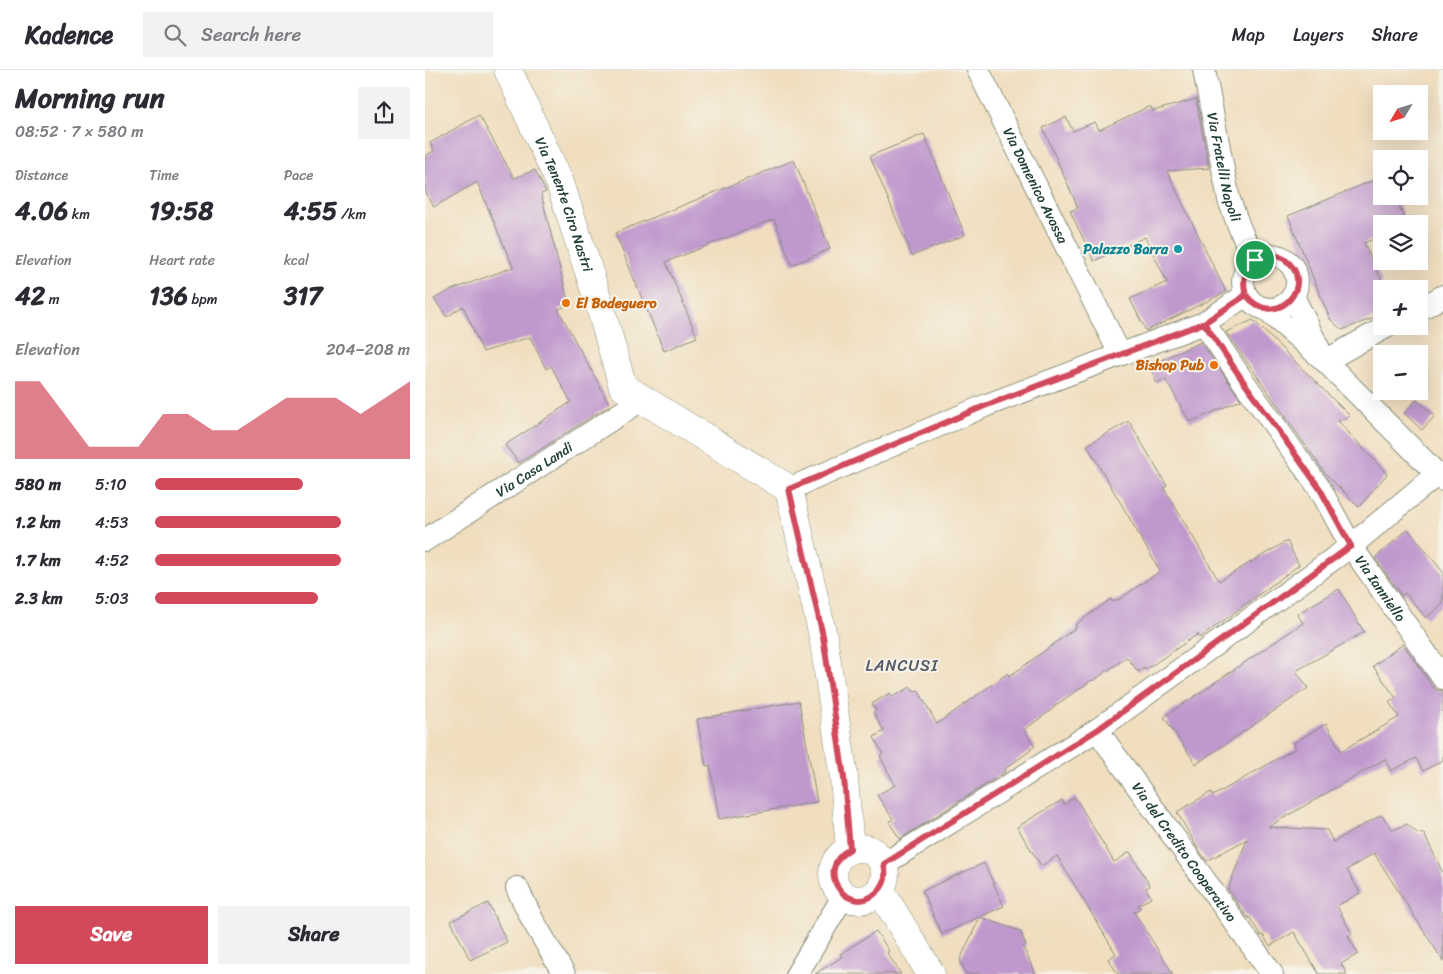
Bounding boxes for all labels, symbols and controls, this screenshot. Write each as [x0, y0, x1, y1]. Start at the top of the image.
search box [143, 12, 493, 57]
text: Kadence [25, 14, 113, 56]
text: Search here [201, 18, 301, 51]
text: Map [1232, 19, 1265, 51]
text: Layers [1293, 19, 1344, 51]
text: Share [1372, 19, 1418, 51]
icon: search [161, 21, 189, 49]
text: Morning run [15, 73, 165, 122]
north arrow [1373, 85, 1427, 140]
map controls [1373, 85, 1428, 400]
button: share [358, 87, 410, 139]
street label: Via Fratelli Napoli [1199, 110, 1249, 226]
text: 08:52 · 7 × 580 m [15, 117, 144, 146]
street label: Via Domenico Avossa [996, 123, 1075, 249]
street label: Via Tenente Ciro Nastri [527, 133, 600, 276]
button: locate [1373, 150, 1428, 205]
text: Distance [15, 163, 68, 188]
text: Time [149, 163, 179, 188]
text: Pace [284, 163, 313, 188]
text: 4.06 [15, 188, 68, 233]
text: 19:58 [149, 188, 213, 233]
text: 4:55 [284, 188, 337, 233]
text: km [68, 202, 90, 227]
text: /km [337, 202, 366, 227]
button: layers [1373, 215, 1428, 270]
place label: Palazzo Barra [1083, 237, 1169, 262]
pin [1234, 239, 1276, 281]
marker: Palazzo Barra [1172, 243, 1184, 255]
icon: arrive [1241, 246, 1269, 274]
text: Elevation [15, 248, 72, 273]
text: Heart rate [149, 248, 215, 273]
text: kcal [284, 248, 309, 273]
text: 42 [15, 273, 45, 318]
text: 136 [149, 273, 188, 318]
text: 317 [284, 273, 322, 318]
button: + [1373, 280, 1428, 335]
text: m [45, 287, 59, 312]
text: bpm [188, 287, 217, 312]
place label: El Bodeguero [576, 291, 657, 316]
marker: El Bodeguero [560, 297, 572, 309]
text: Elevation [15, 335, 80, 364]
text: 204–208 m [326, 335, 410, 364]
button: − [1373, 345, 1428, 400]
place label: Bishop Pub [1136, 353, 1204, 378]
marker: Bishop Pub [1208, 359, 1220, 371]
street label: Via Casa Landi [491, 435, 579, 504]
text: 580 m [15, 470, 61, 499]
text: 5:10 [95, 470, 127, 499]
text: 1.2 km [15, 508, 61, 537]
text: 4:53 [95, 508, 128, 537]
text: 1.7 km [15, 546, 61, 575]
text: 4:52 [95, 546, 129, 575]
street label: Via Ianniello [1348, 550, 1412, 627]
text: 2.3 km [15, 584, 63, 613]
text: 5:03 [95, 584, 129, 613]
district label: LANCUSI [866, 651, 939, 680]
street label: Via del Credito Cooperativo [1125, 777, 1243, 928]
button: Save [15, 906, 208, 964]
button: Share [218, 906, 410, 964]

